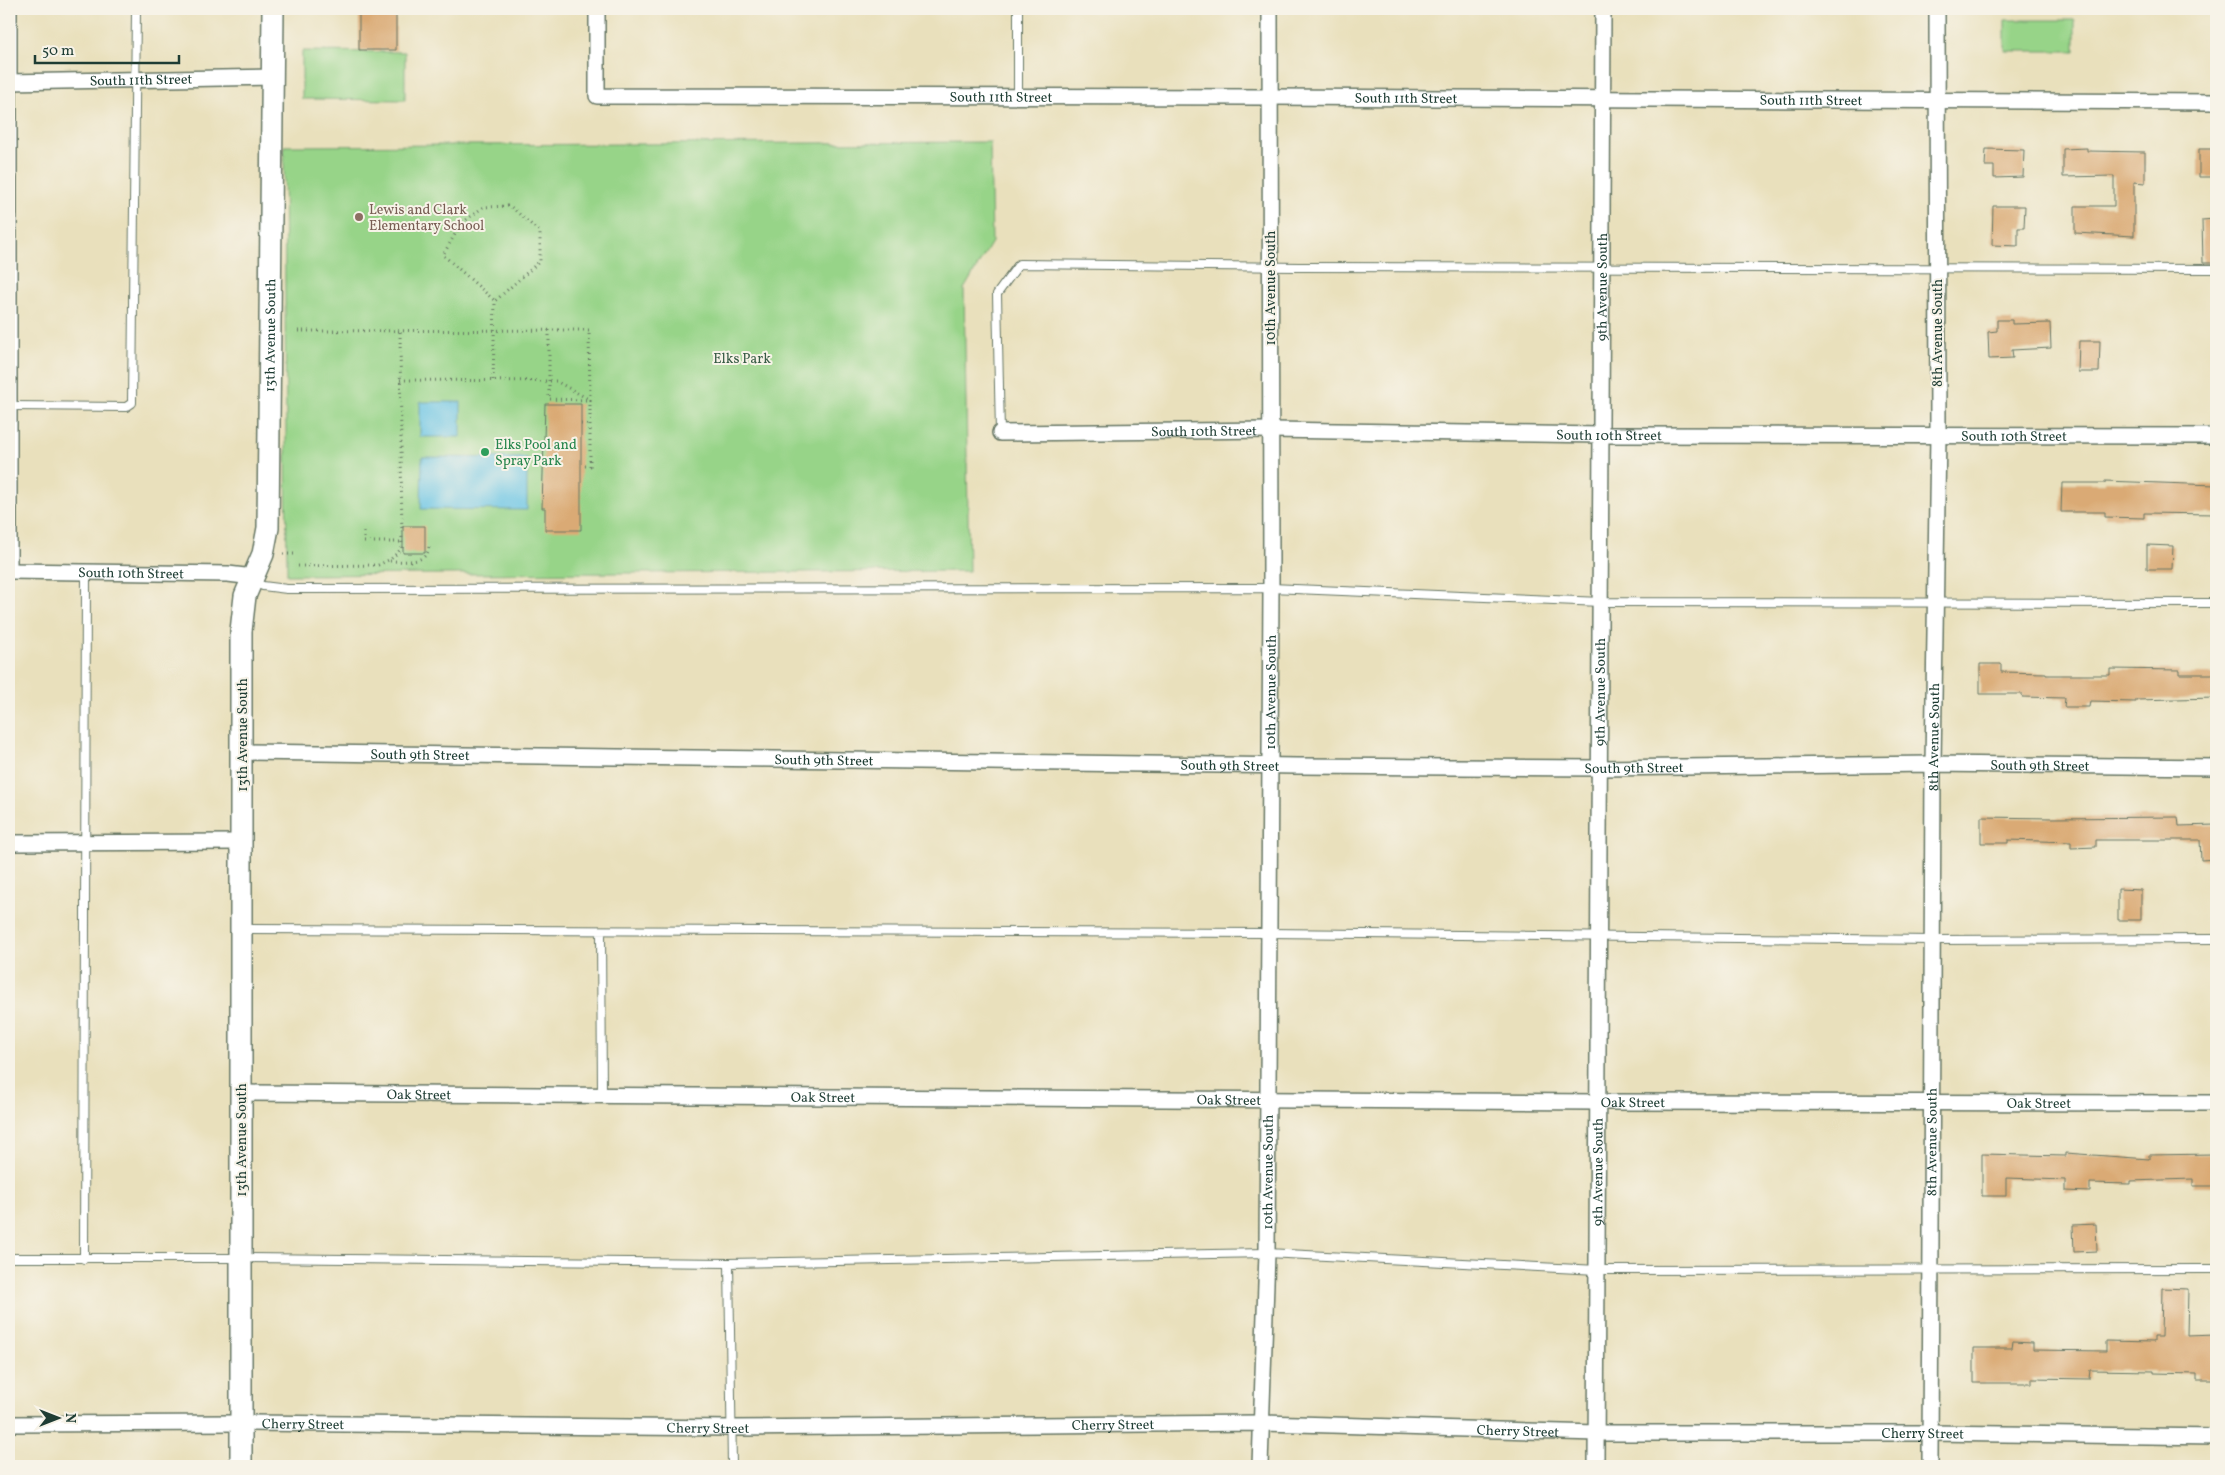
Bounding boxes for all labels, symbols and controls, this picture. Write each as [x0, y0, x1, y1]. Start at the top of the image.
scale bar [35, 32, 179, 64]
text: 50 m [42, 41, 74, 62]
street label: South 11th Street [89, 71, 193, 91]
street label: South 11th Street [950, 89, 1053, 108]
street label: South 11th Street [1354, 89, 1458, 109]
street label: South 11th Street [1759, 92, 1863, 111]
place label: Lewis and Clark Elementary School [369, 201, 484, 236]
marker: Lewis and Clark Elementary School [353, 211, 365, 223]
street label: 10th Avenue South [1262, 231, 1281, 345]
street label: 9th Avenue South [1593, 233, 1613, 341]
street label: 13th Avenue South [261, 278, 281, 392]
street label: 8th Avenue South [1929, 279, 1948, 387]
park label: Elks Park [713, 350, 771, 369]
street label: South 10th Street [1151, 422, 1257, 442]
street label: South 10th Street [1556, 426, 1662, 446]
street label: South 10th Street [1961, 428, 2067, 447]
place label: Elks Pool and Spray Park [495, 436, 577, 471]
marker: Elks Pool and Spray Park [479, 446, 491, 458]
street label: South 10th Street [78, 564, 184, 584]
street label: 10th Avenue South [1262, 635, 1282, 750]
street label: 9th Avenue South [1591, 638, 1611, 746]
street label: 13th Avenue South [234, 678, 253, 792]
street label: 8th Avenue South [1925, 683, 1945, 791]
street label: South 9th Street [370, 746, 470, 766]
street label: South 9th Street [774, 751, 874, 771]
street label: South 9th Street [1180, 756, 1280, 777]
street label: South 9th Street [1990, 757, 2090, 777]
street label: South 9th Street [1584, 759, 1684, 779]
street label: 13th Avenue South [233, 1083, 252, 1197]
street label: Oak Street [387, 1086, 451, 1105]
street label: 8th Avenue South [1923, 1088, 1943, 1196]
street label: Oak Street [791, 1089, 855, 1108]
street label: Oak Street [1197, 1091, 1261, 1111]
street label: Oak Street [1601, 1094, 1665, 1113]
street label: Oak Street [2007, 1095, 2071, 1114]
street label: 10th Avenue South [1259, 1115, 1279, 1230]
street label: 9th Avenue South [1589, 1118, 1609, 1226]
north arrow [32, 1392, 82, 1442]
text: N [60, 1413, 79, 1423]
street label: Cherry Street [262, 1415, 344, 1435]
street label: Cherry Street [1072, 1416, 1154, 1436]
street label: Cherry Street [667, 1419, 749, 1439]
street label: Cherry Street [1476, 1421, 1559, 1443]
street label: Cherry Street [1881, 1425, 1964, 1444]

